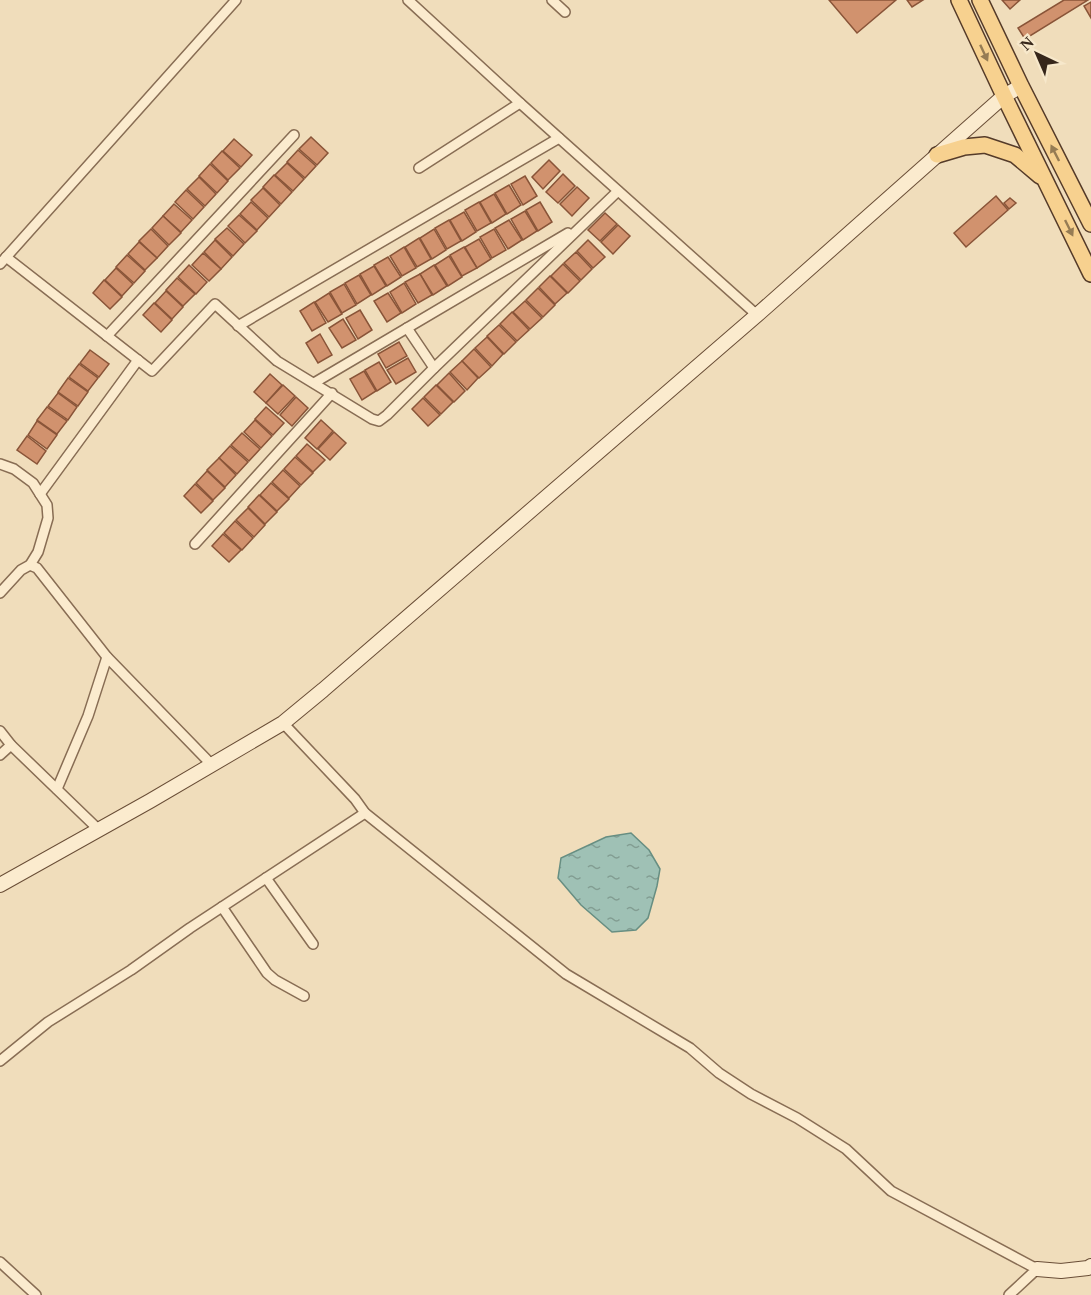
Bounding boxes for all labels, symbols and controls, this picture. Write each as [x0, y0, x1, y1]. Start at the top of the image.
north arrow [1007, 24, 1067, 84]
text: N [1017, 33, 1037, 54]
one-way arrow [979, 44, 988, 61]
one-way arrow [1050, 144, 1060, 161]
one-way arrow [1064, 220, 1073, 237]

